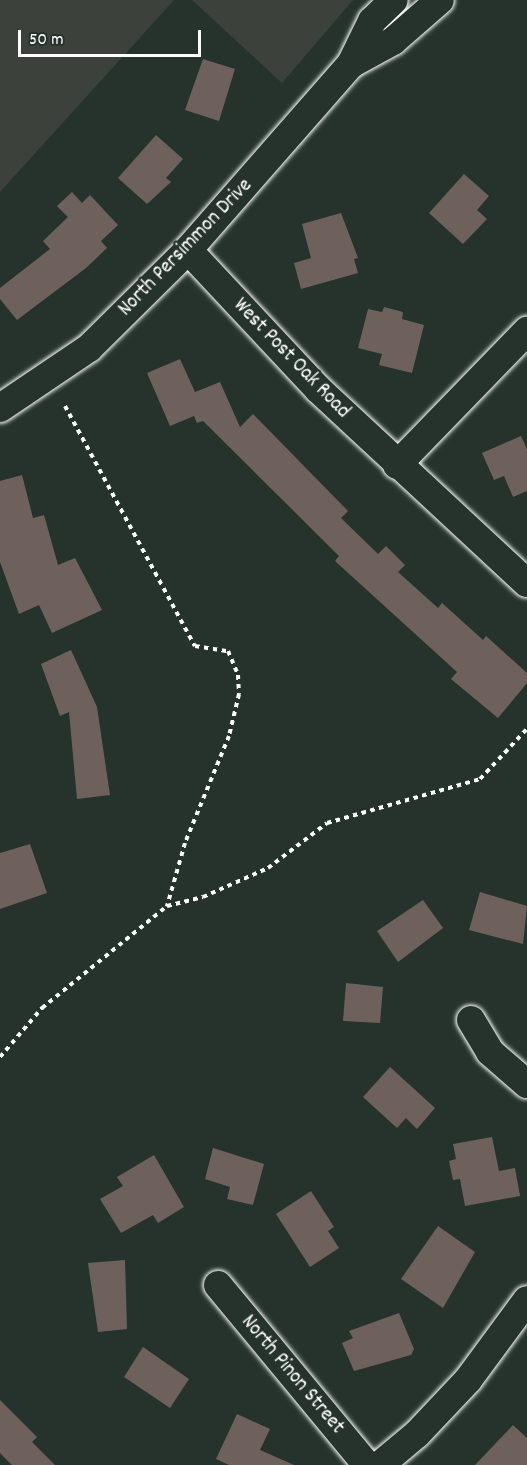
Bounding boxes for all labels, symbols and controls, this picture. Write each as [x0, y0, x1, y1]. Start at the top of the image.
scale bar [21, 18, 204, 56]
text: 50 m [29, 28, 64, 53]
street label: North Persimmon Drive [114, 174, 258, 322]
street label: West Post Oak Road [227, 294, 355, 424]
street label: North Pinon Street [235, 1310, 349, 1440]

